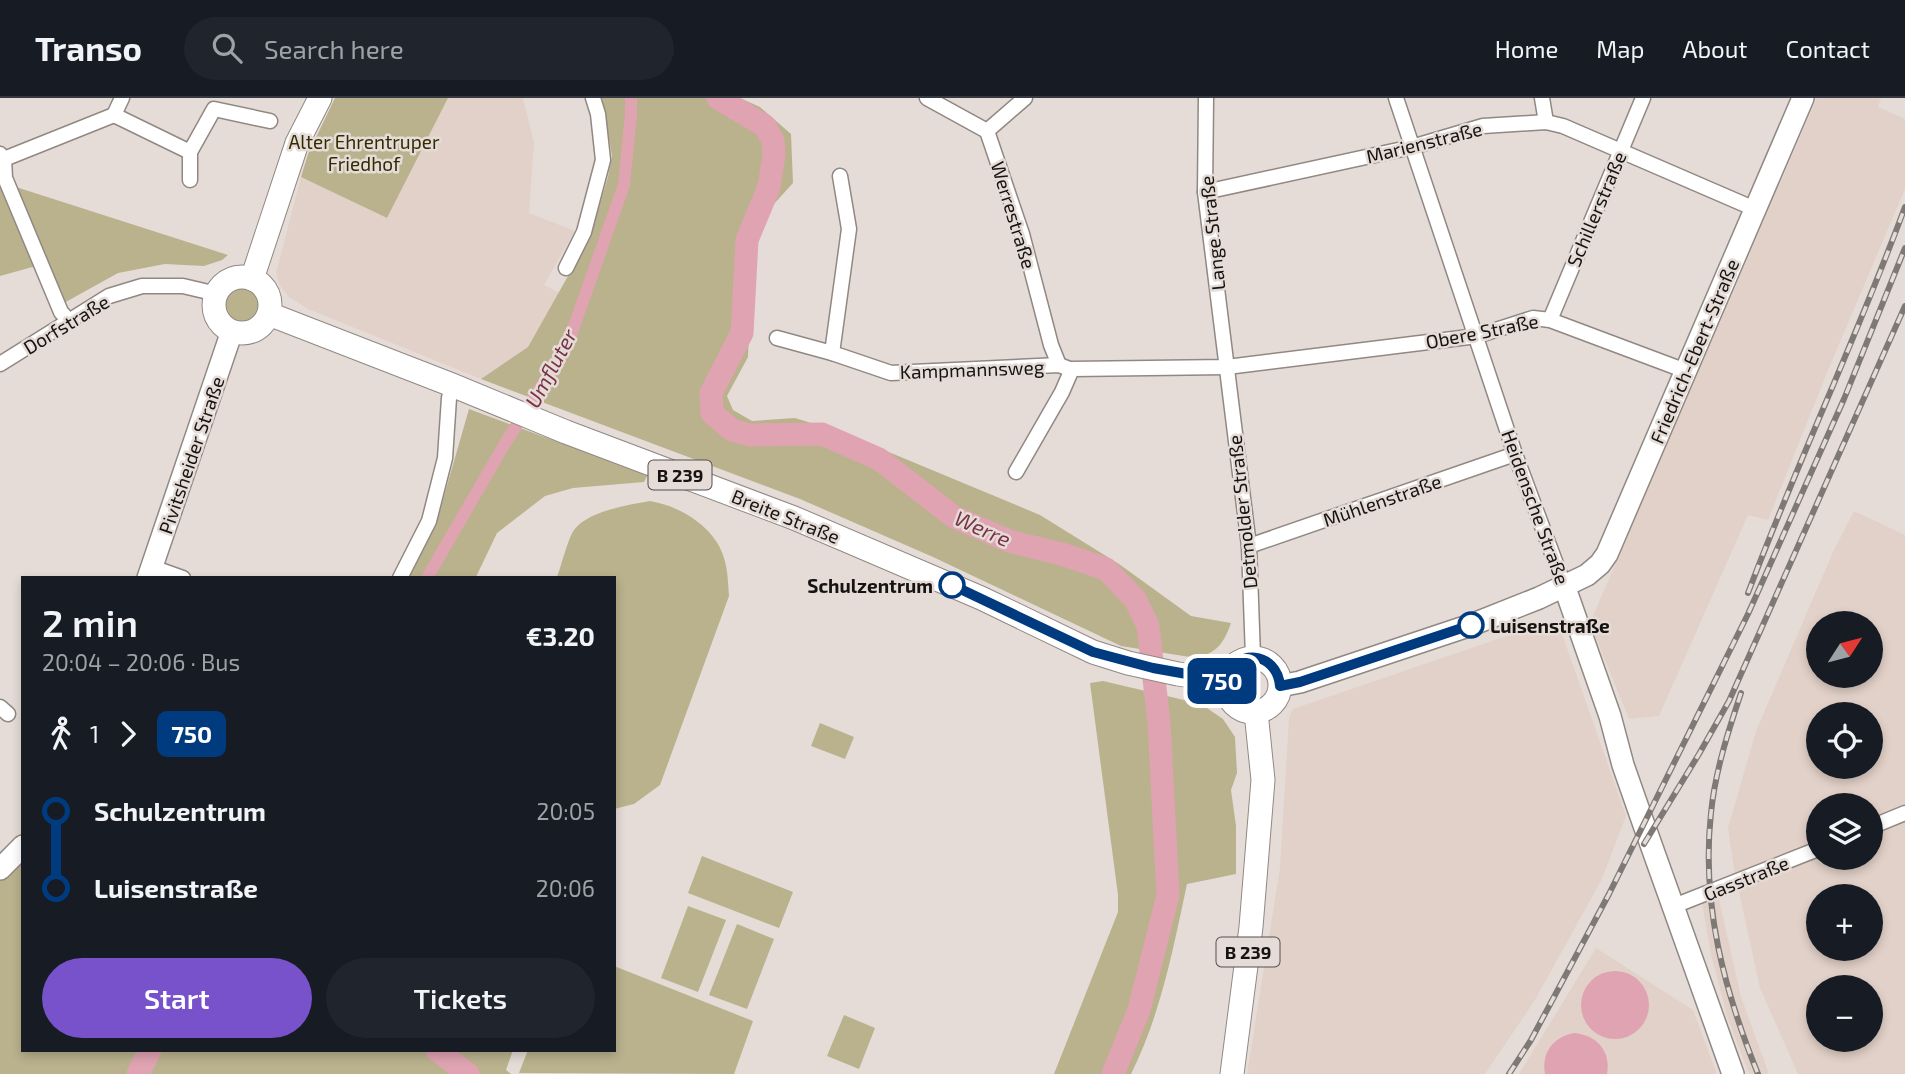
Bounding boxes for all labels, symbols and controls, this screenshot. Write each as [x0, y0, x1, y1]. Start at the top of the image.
search box [184, 17, 674, 80]
text: Transo [35, 28, 142, 68]
icon: search [208, 29, 246, 67]
text: Search here [264, 33, 404, 64]
text: Home [1495, 34, 1558, 63]
text: Map [1596, 34, 1644, 63]
text: About [1682, 34, 1748, 63]
text: Contact [1786, 34, 1870, 63]
street label: Marienstraße [1364, 116, 1484, 168]
park label: Alter Ehrentruper Friedhof [288, 130, 440, 175]
street label: Schillerstraße [1561, 148, 1631, 270]
street label: Werrestraße [987, 159, 1041, 271]
street label: Lange Straße [1195, 175, 1229, 291]
street label: Friedrich-Ebert-Straße [1645, 255, 1743, 447]
street label: Dorfstraße [19, 289, 113, 359]
street label: Obere Straße [1424, 309, 1540, 353]
water label: Umfluter [519, 324, 581, 412]
street label: Kampmannsweg [899, 355, 1045, 383]
street label: Pivitsheider Straße [153, 373, 229, 537]
street label: Heidensche Straße [1497, 426, 1575, 588]
street label: Detmolder Straße [1222, 434, 1262, 590]
road number: B 239 [648, 460, 712, 489]
street label: Mühlenstraße [1320, 469, 1444, 531]
street label: Breite Straße [729, 484, 843, 548]
water label: Werre [951, 505, 1015, 551]
marker: Schulzentrum [939, 572, 965, 598]
place label: Schulzentrum [807, 574, 933, 597]
text: 2 min [42, 599, 138, 645]
north arrow [1806, 611, 1883, 688]
map controls [1806, 611, 1883, 1052]
marker: Luisenstraße [1458, 612, 1484, 638]
place label: Luisenstraße [1490, 614, 1610, 637]
text: €3.20 [526, 620, 595, 651]
text: 20:04 – 20:06 · Bus [42, 648, 240, 676]
line badge: 750 [1182, 658, 1262, 704]
text: 750 [1201, 666, 1243, 695]
button: locate [1806, 702, 1883, 779]
icon: walk [42, 715, 80, 753]
icon: forward [109, 715, 147, 753]
text: 750 [171, 719, 212, 748]
text: 1 [90, 720, 99, 748]
button: layers [1806, 793, 1883, 870]
text: Schulzentrum [94, 795, 266, 826]
text: 20:05 [537, 797, 595, 825]
street label: Gasstraße [1700, 850, 1792, 906]
text: Luisenstraße [94, 872, 258, 903]
text: 20:06 [536, 874, 595, 902]
button: + [1806, 884, 1883, 961]
road number: B 239 [1216, 938, 1280, 966]
button: Start [42, 958, 312, 1038]
button: Tickets [326, 958, 595, 1038]
button: − [1806, 975, 1883, 1052]

